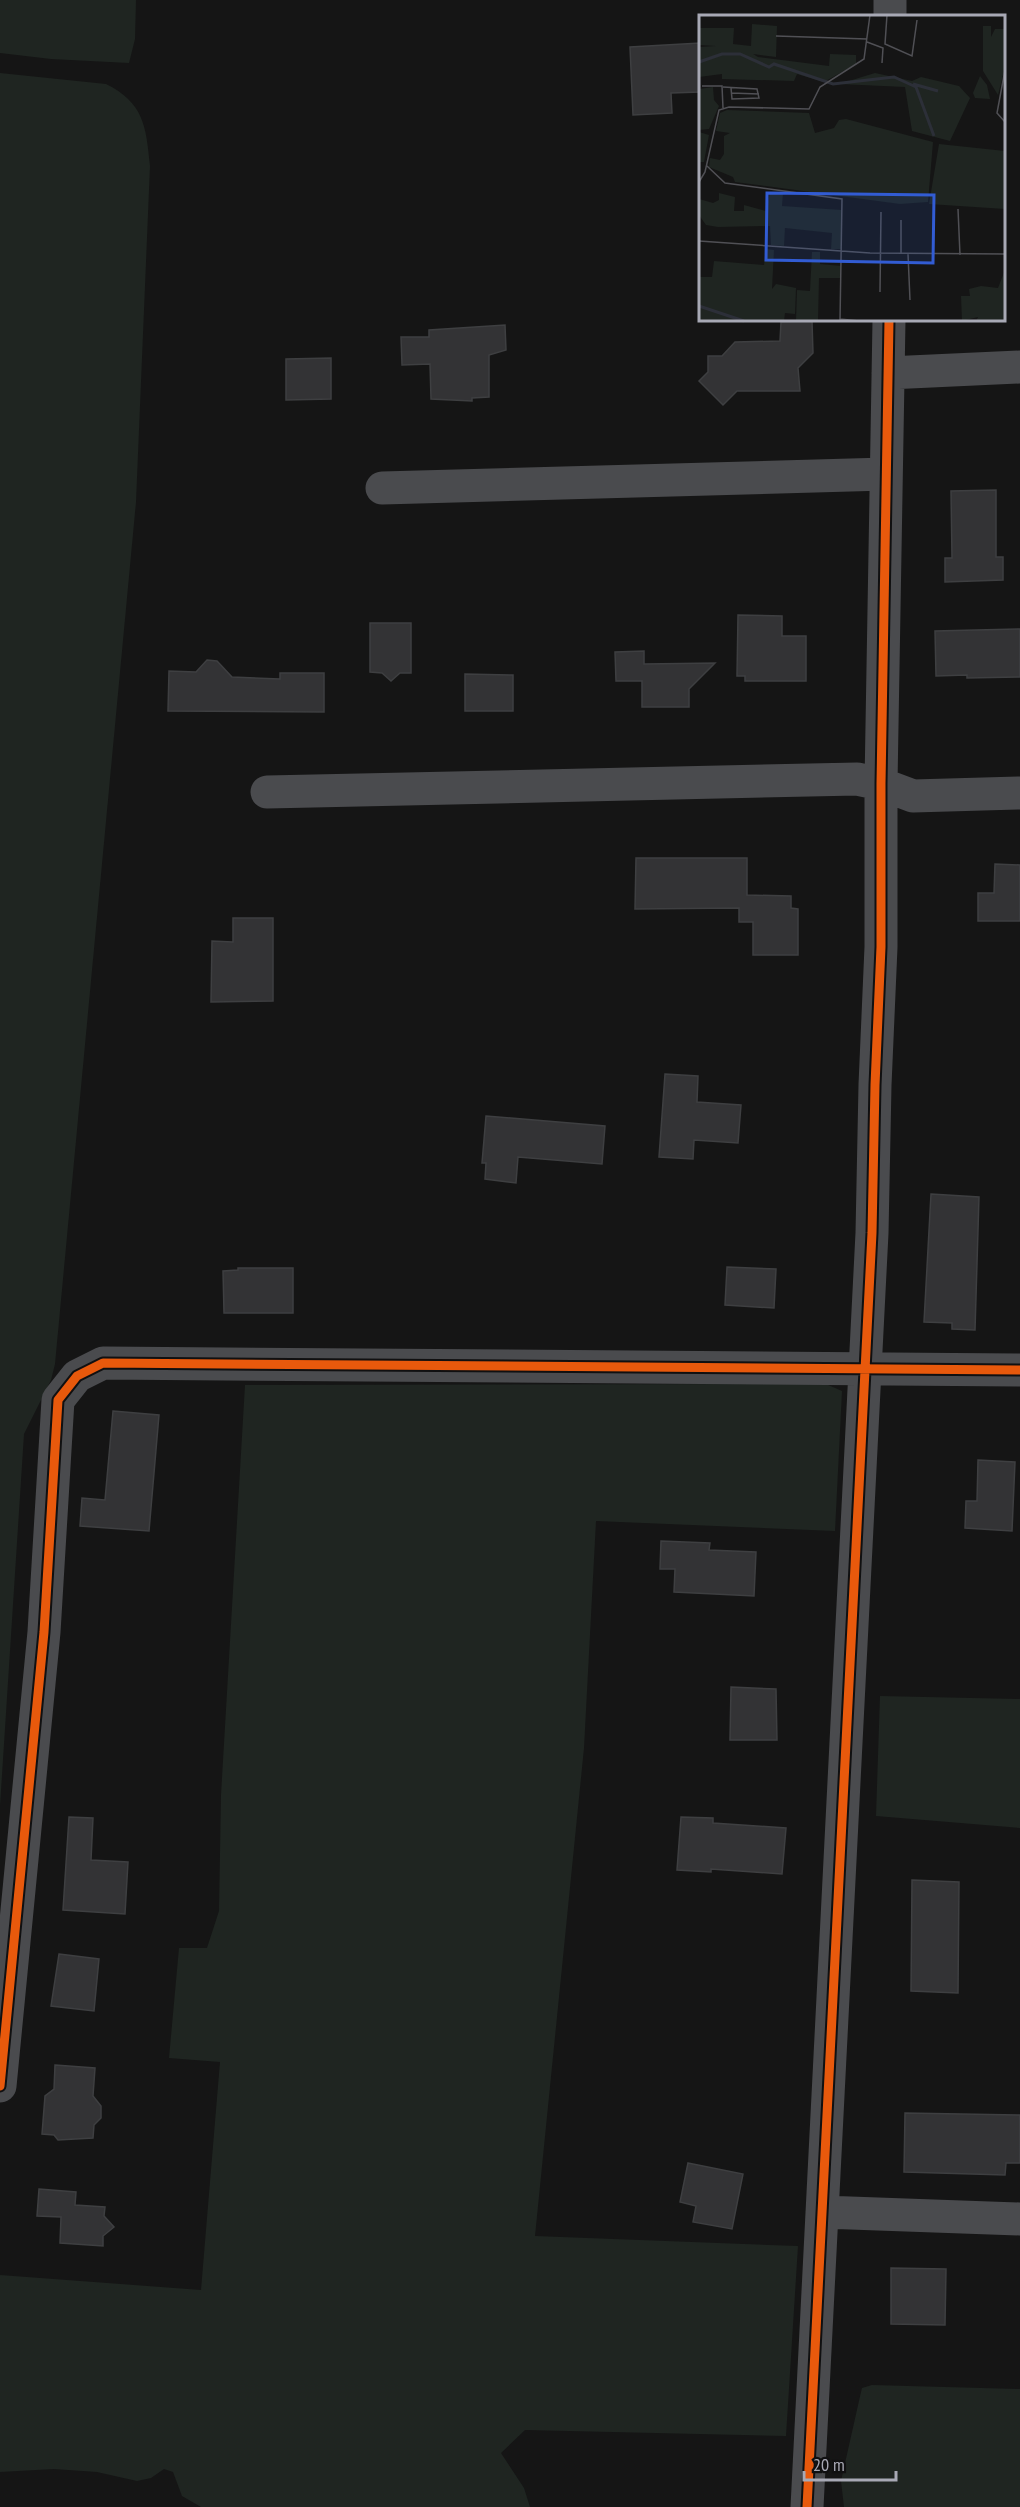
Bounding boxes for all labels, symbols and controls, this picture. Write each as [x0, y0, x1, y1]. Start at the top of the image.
inset map [699, 15, 1005, 321]
scale bar [804, 2444, 896, 2482]
text: 20 m [813, 2453, 845, 2476]

